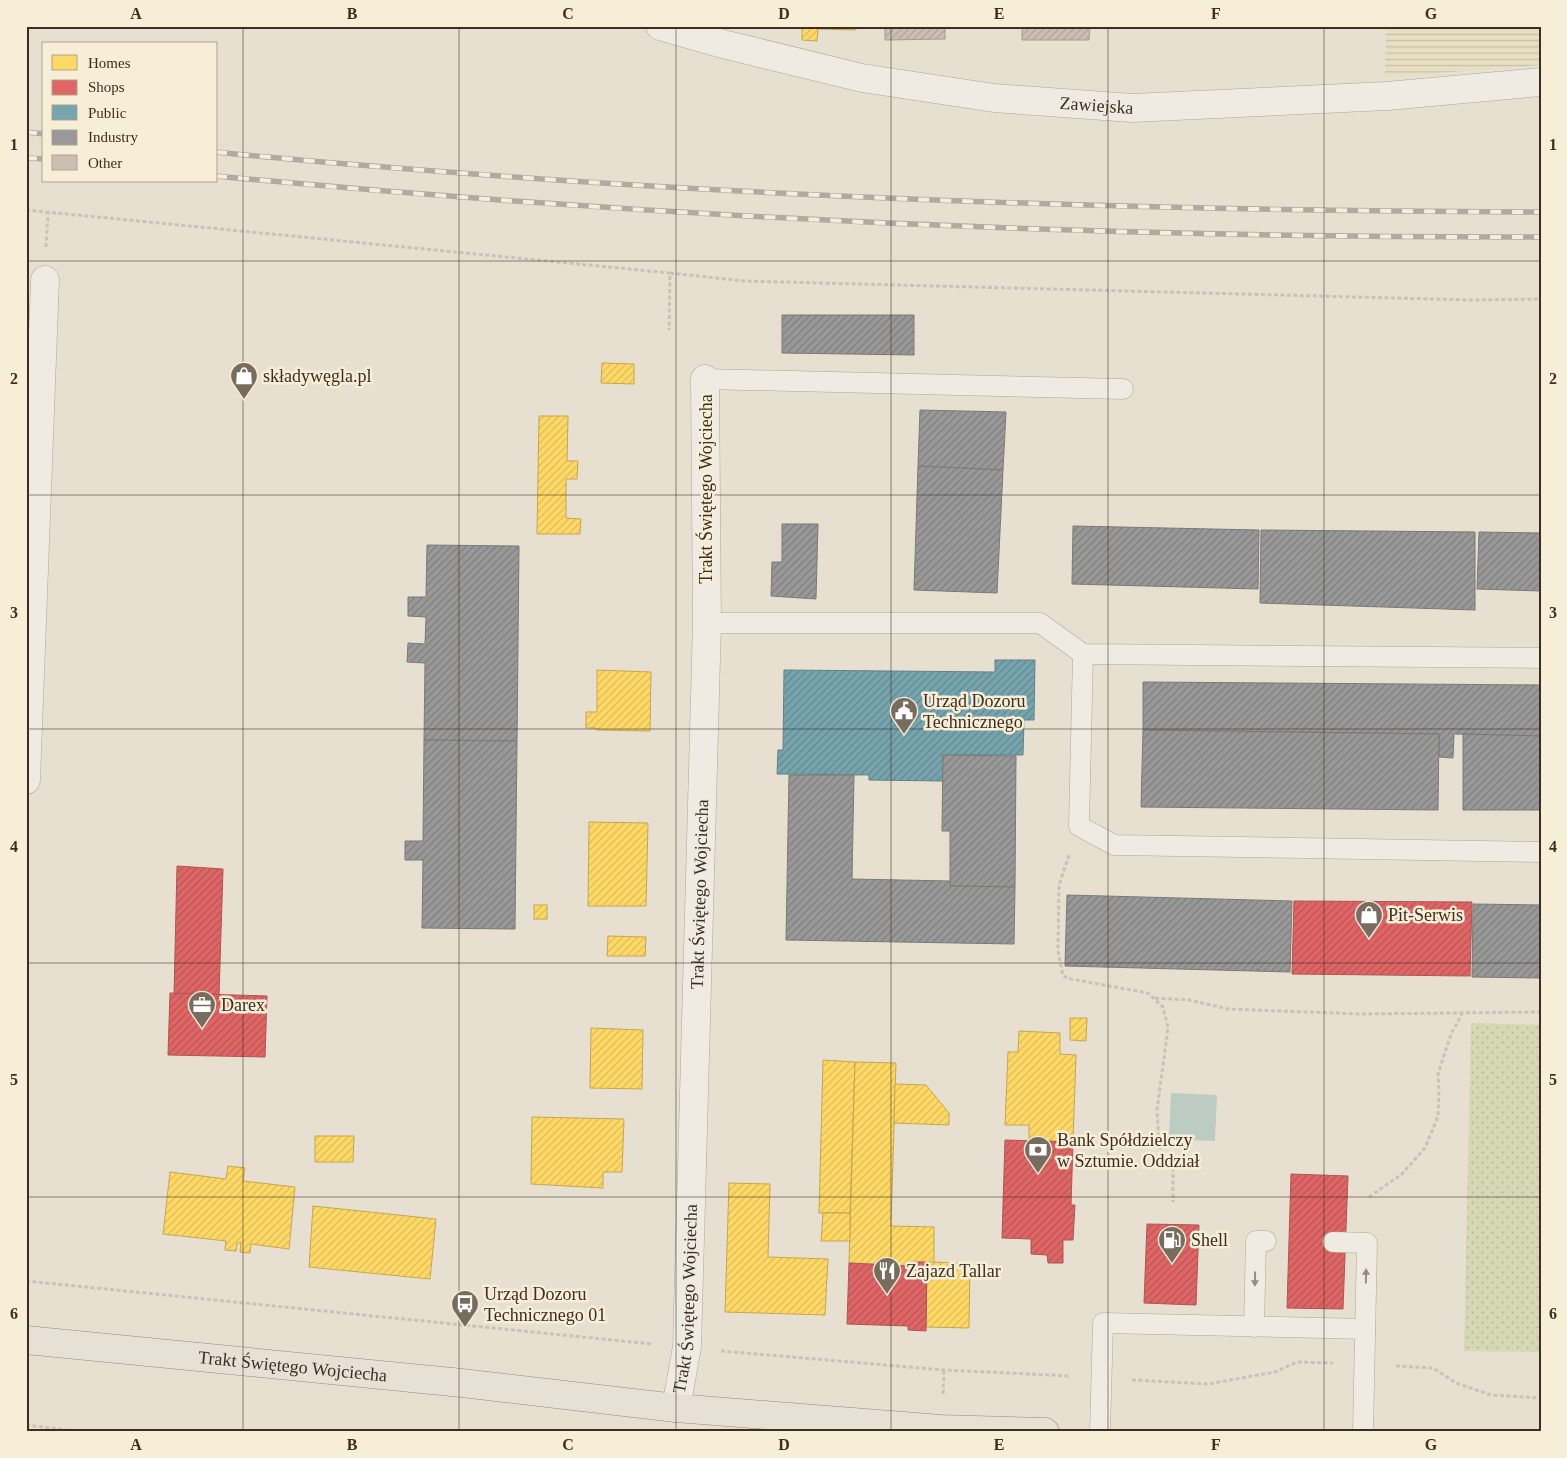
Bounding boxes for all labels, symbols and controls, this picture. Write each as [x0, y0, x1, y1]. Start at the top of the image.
text: A [130, 5, 142, 22]
text: B [347, 5, 358, 22]
text: C [562, 5, 574, 22]
text: D [778, 5, 790, 22]
text: E [994, 5, 1004, 22]
text: F [1211, 5, 1221, 22]
text: G [1425, 5, 1438, 22]
legend [42, 42, 218, 182]
text: Homes [88, 55, 131, 71]
text: Shops [88, 79, 125, 95]
street label: Zawiejska [1059, 93, 1134, 118]
text: Public [88, 105, 127, 121]
text: Industry [88, 129, 138, 145]
text: 1 [10, 136, 18, 153]
text: 1 [1549, 136, 1557, 153]
text: Other [88, 155, 122, 171]
shop icon: składywęgla.pl [229, 361, 259, 400]
place label: składywęgla.pl [263, 366, 371, 386]
text: 2 [10, 370, 18, 387]
text: 2 [1549, 370, 1557, 387]
street label: Trakt Świętego Wojciecha [695, 394, 716, 584]
text: 3 [10, 604, 18, 621]
text: 3 [1549, 604, 1557, 621]
place label: Urząd Dozoru Technicznego [923, 691, 1025, 732]
public building icon: Urząd Dozoru Technicznego [889, 696, 919, 735]
street label: Trakt Świętego Wojciecha [687, 799, 712, 989]
text: 4 [10, 838, 18, 855]
text: 4 [1549, 838, 1557, 855]
shop icon: Pit-Serwis [1354, 900, 1384, 939]
place label: Pit-Serwis [1388, 905, 1463, 925]
office icon: Darex [187, 990, 217, 1029]
place label: Darex [221, 995, 265, 1015]
text: 5 [10, 1071, 18, 1088]
text: 5 [1549, 1071, 1557, 1088]
place label: Bank Spółdzielczy w Sztumie. Oddział [1057, 1130, 1199, 1171]
bank icon: Bank Spółdzielczy w Sztumie. Oddział [1023, 1135, 1053, 1174]
street label: Trakt Świętego Wojciecha [669, 1204, 701, 1395]
fuel station icon: Shell [1157, 1225, 1187, 1264]
place label: Shell [1191, 1230, 1228, 1250]
restaurant icon: Zajazd Tallar [872, 1256, 902, 1295]
place label: Zajazd Tallar [906, 1261, 1001, 1281]
one-way arrow [1363, 1268, 1371, 1284]
one-way arrow [1251, 1271, 1259, 1287]
place label: Urząd Dozoru Technicznego 01 [484, 1284, 606, 1325]
bus stop icon: Urząd Dozoru Technicznego 01 [450, 1289, 480, 1328]
text: 6 [10, 1305, 18, 1322]
text: 6 [1549, 1305, 1557, 1322]
street label: Trakt Świętego Wojciecha [197, 1347, 388, 1386]
text: A [130, 1436, 142, 1453]
text: B [347, 1436, 358, 1453]
text: C [562, 1436, 574, 1453]
text: D [778, 1436, 790, 1453]
text: E [994, 1436, 1004, 1453]
text: F [1211, 1436, 1221, 1453]
text: G [1425, 1436, 1438, 1453]

